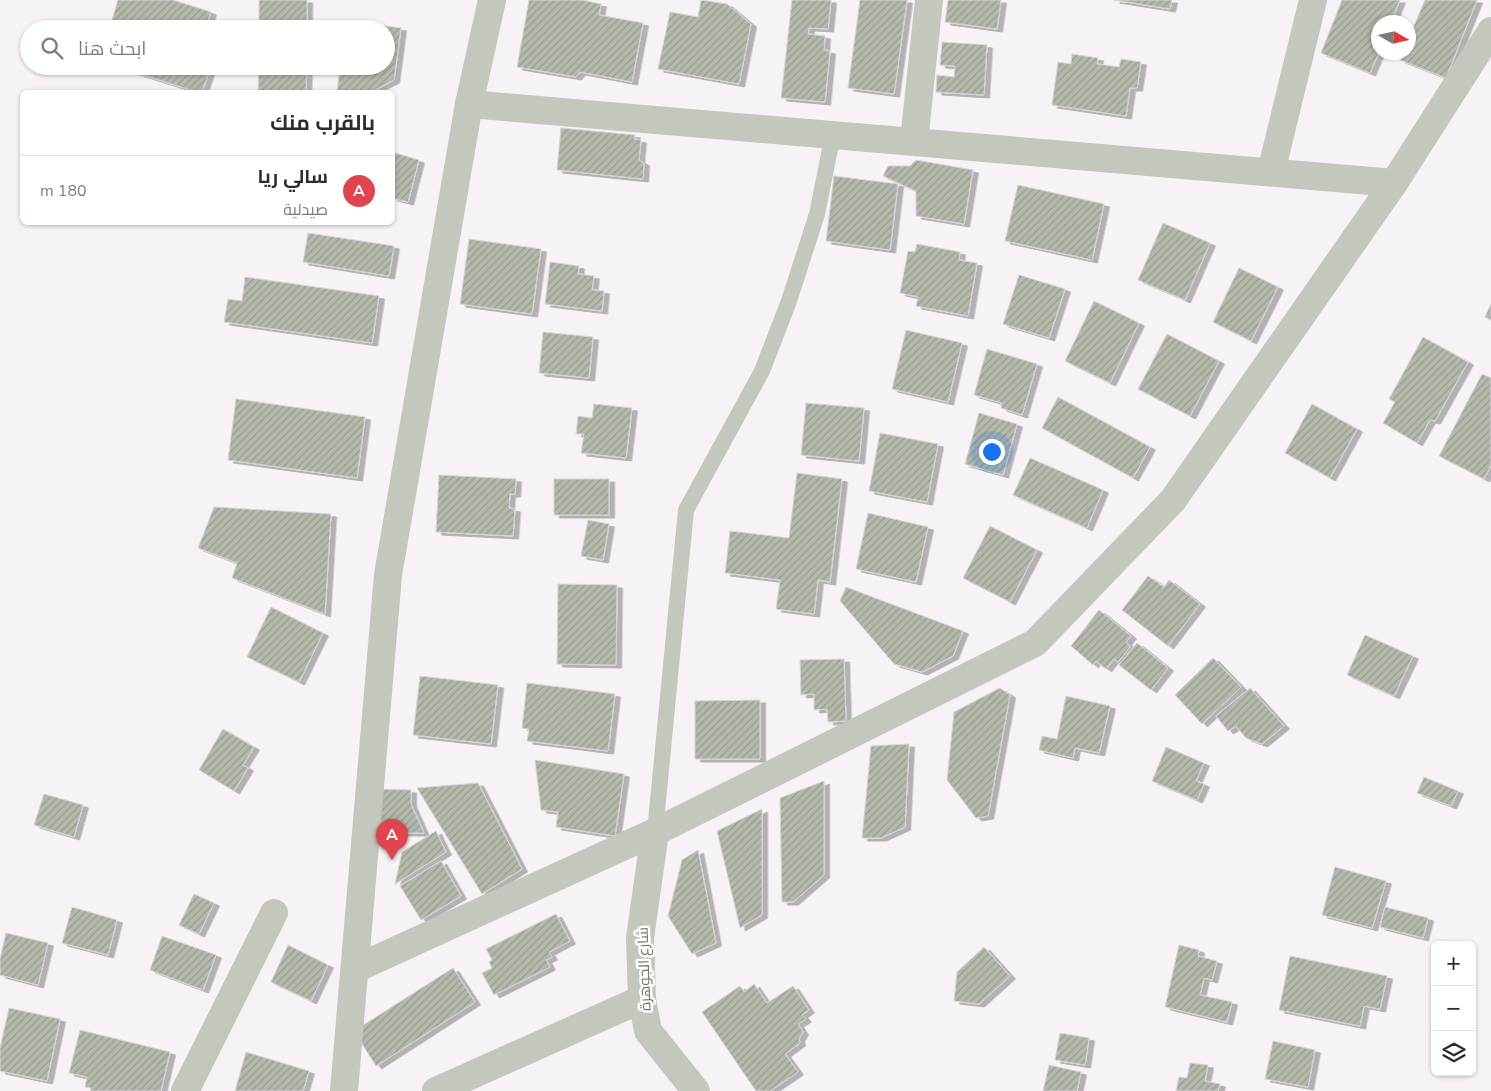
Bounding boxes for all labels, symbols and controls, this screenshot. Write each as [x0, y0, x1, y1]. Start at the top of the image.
north arrow [1371, 15, 1416, 60]
search box [20, 20, 395, 75]
icon: search [38, 34, 66, 62]
text: ابحث هنا [78, 36, 146, 62]
text: بالقرب منك [270, 109, 375, 137]
text: سالي ريا [257, 164, 328, 190]
text: 180 m [40, 180, 87, 202]
text: A [353, 180, 365, 202]
text: صيدلية [283, 199, 328, 221]
your location [979, 439, 1005, 465]
pin: A [376, 819, 408, 860]
street label: شارع الجوهرة [633, 927, 656, 1011]
map controls [1431, 941, 1476, 1076]
button: + [1431, 941, 1476, 986]
button: − [1431, 986, 1476, 1031]
button: layers [1431, 1031, 1476, 1076]

